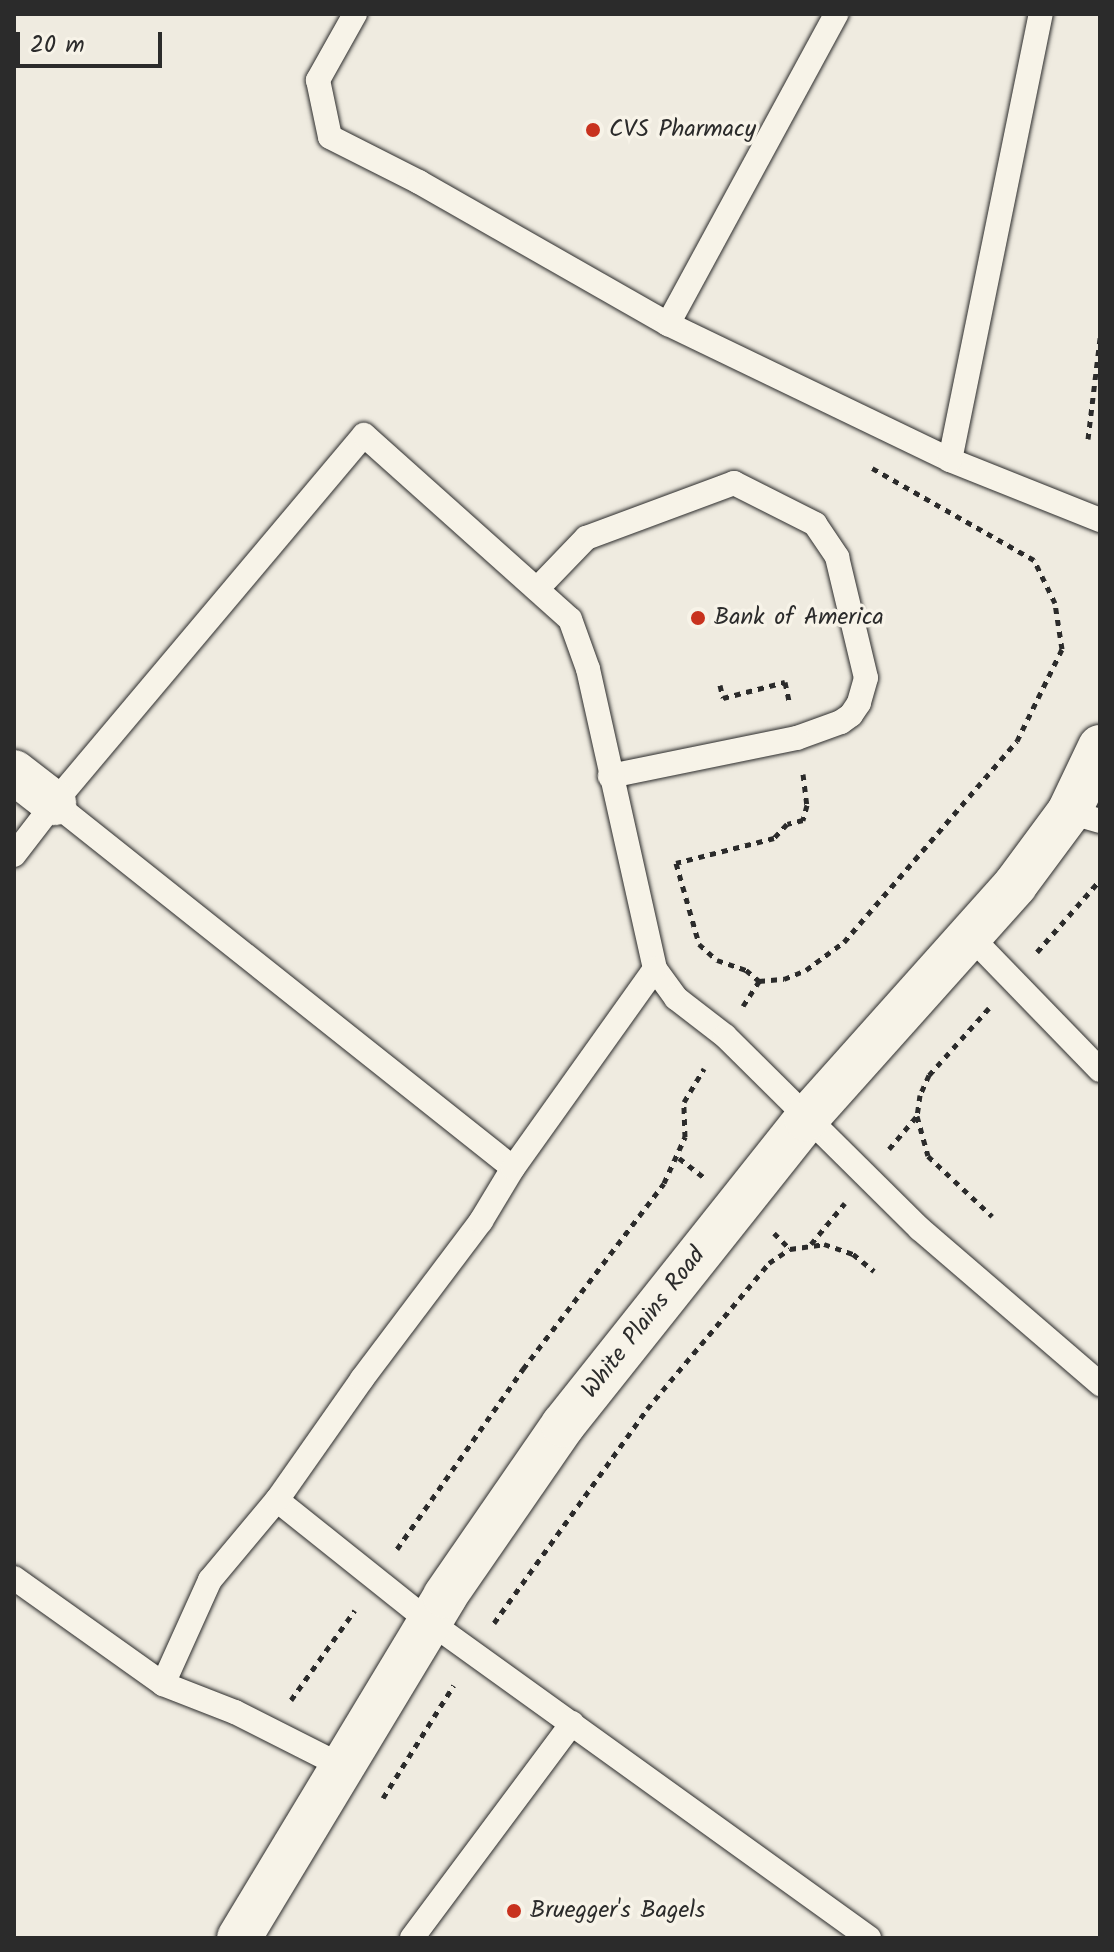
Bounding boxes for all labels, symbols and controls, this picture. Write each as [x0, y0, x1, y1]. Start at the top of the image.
scale bar [20, 16, 166, 66]
text: 20 m [30, 26, 85, 65]
place label: CVS Pharmacy [609, 116, 756, 144]
marker: CVS Pharmacy [584, 121, 602, 139]
place label: Bank of America [714, 604, 884, 632]
marker: Bank of America [689, 609, 707, 627]
street label: White Plains Road [576, 1242, 712, 1404]
place label: Bruegger's Bagels [530, 1897, 705, 1925]
marker: Bruegger's Bagels [505, 1902, 523, 1920]

